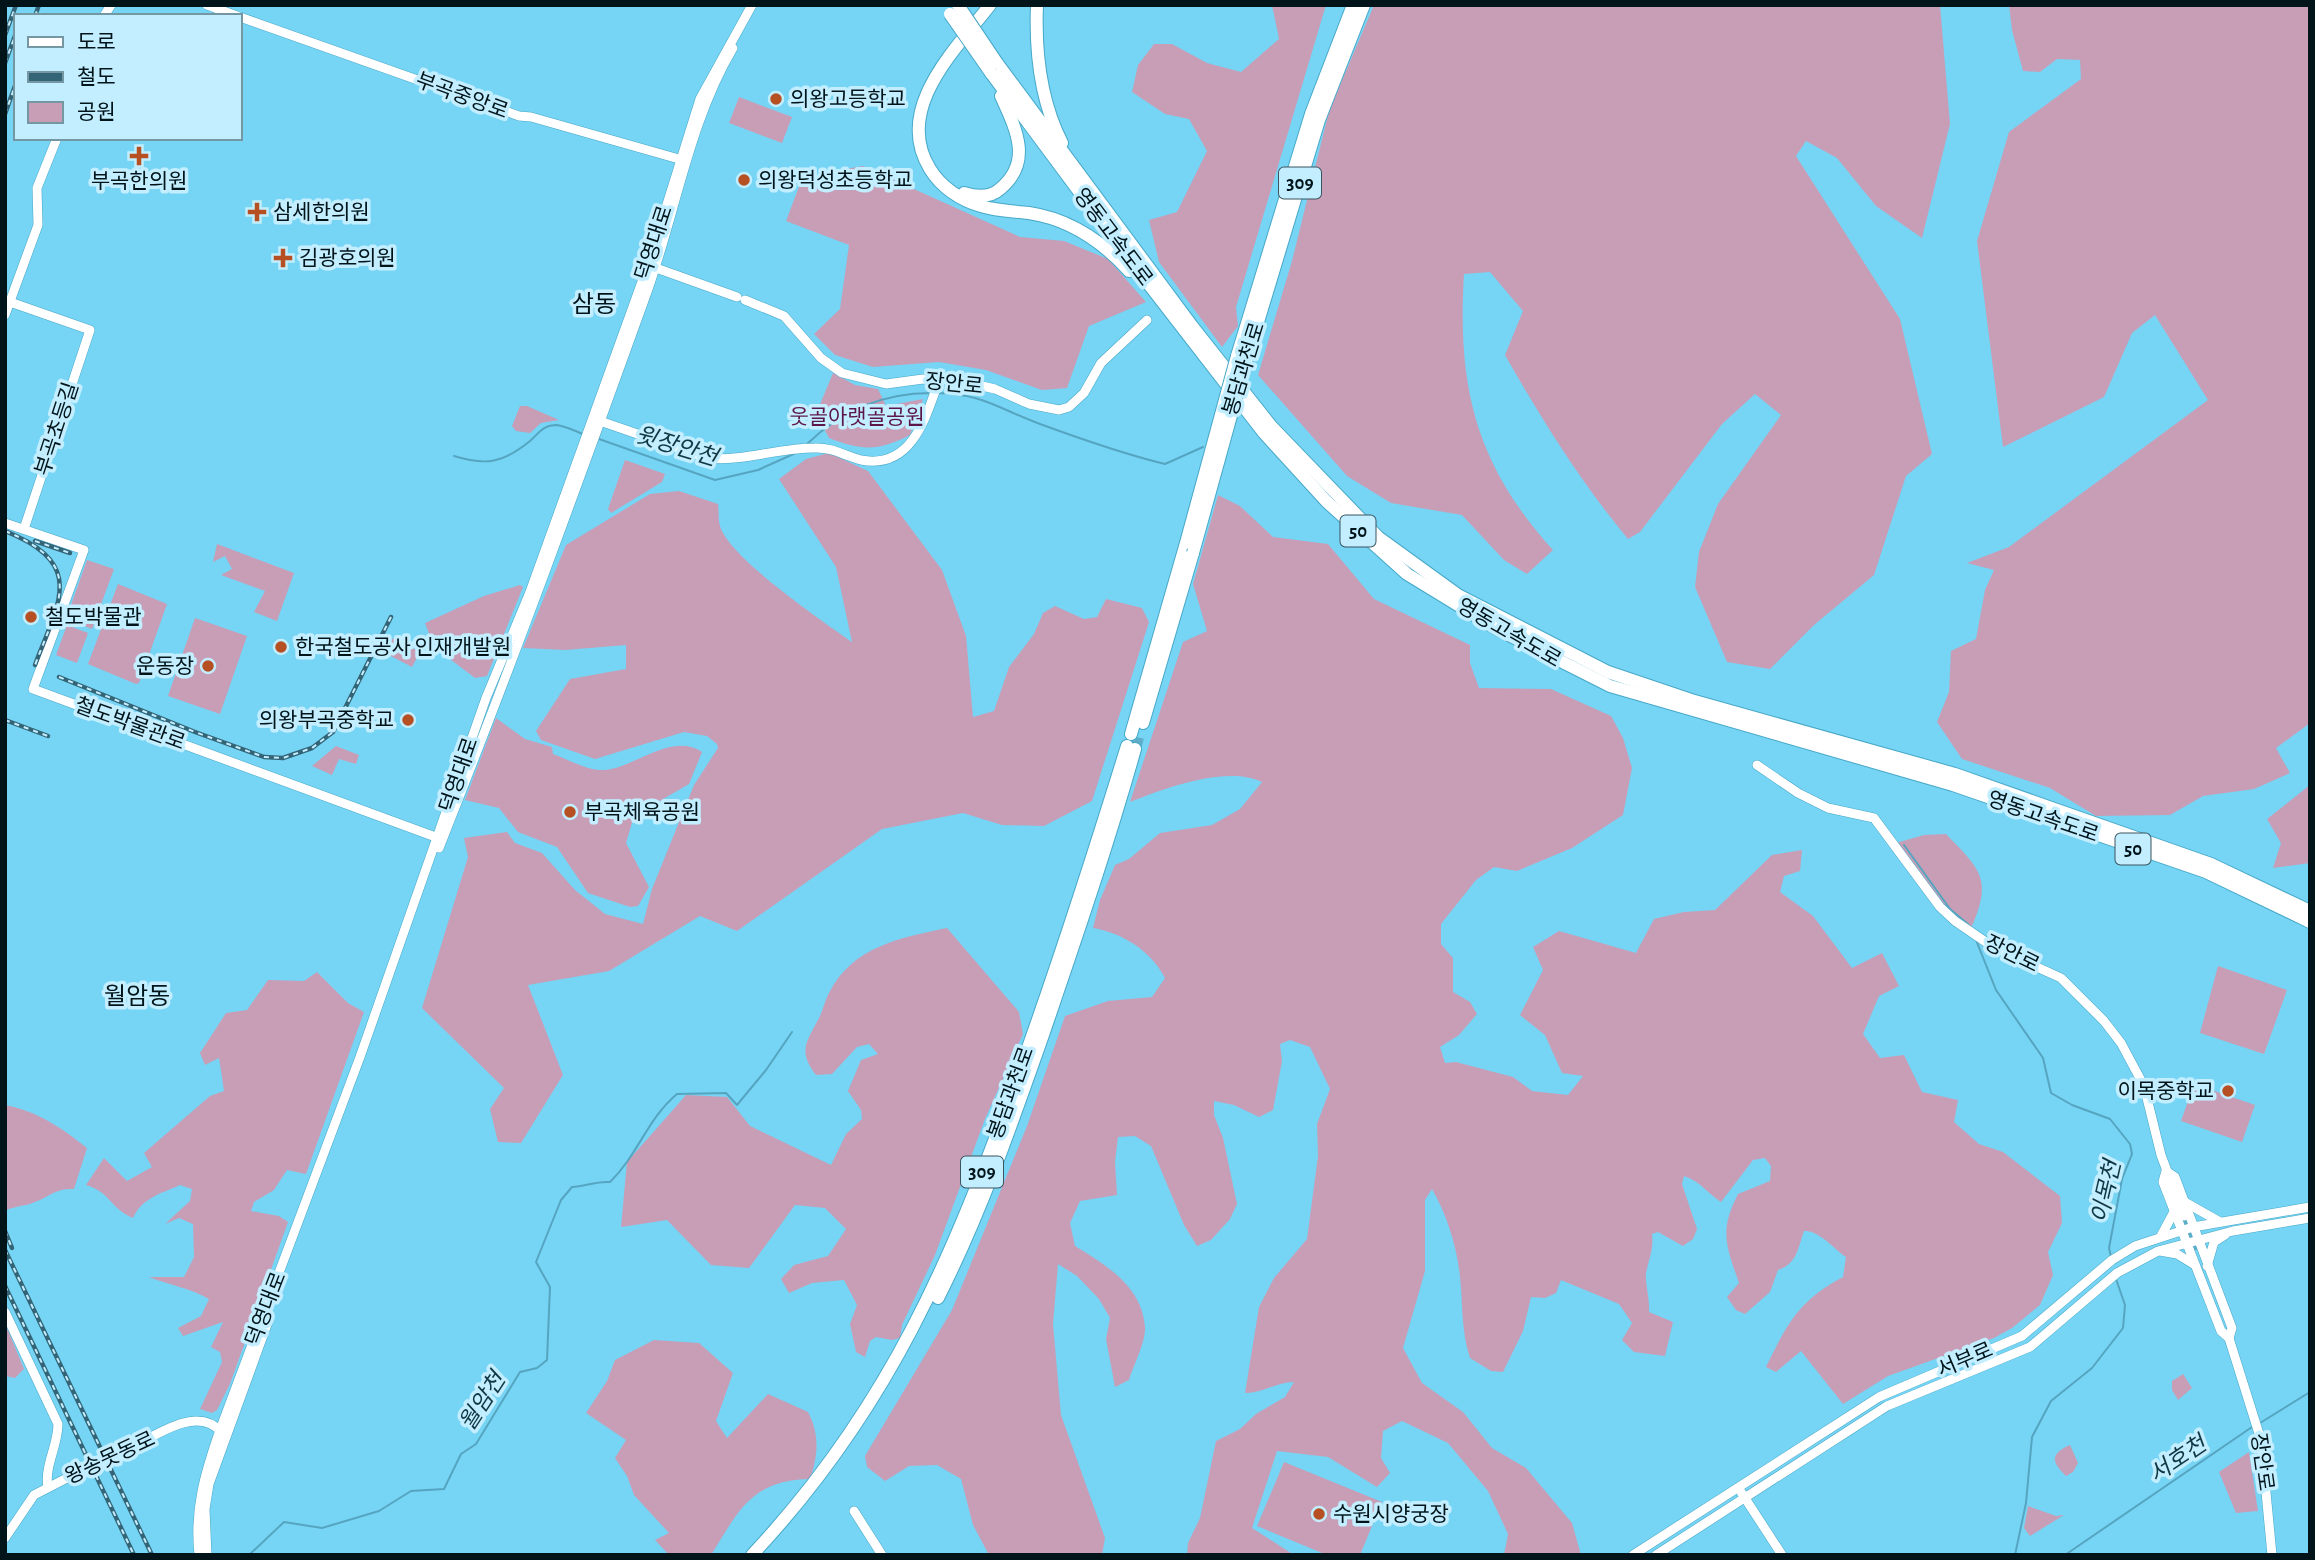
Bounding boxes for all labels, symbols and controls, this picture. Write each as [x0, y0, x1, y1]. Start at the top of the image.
legend [14, 14, 242, 140]
text: 도로 [77, 32, 116, 53]
text: 철도 [77, 66, 116, 88]
street label: 부곡중앙로 [413, 69, 511, 122]
place label: 의왕고등학교 [790, 88, 906, 110]
marker: 의왕고등학교 [768, 91, 784, 107]
text: 공원 [77, 101, 116, 123]
marker: 부곡한의원 [129, 146, 149, 166]
road number: 309 [1279, 168, 1321, 198]
place label: 의왕덕성초등학교 [758, 169, 913, 191]
place label: 부곡한의원 [91, 170, 187, 192]
marker: 의왕덕성초등학교 [736, 172, 752, 188]
street label: 영동고속도로 [1070, 184, 1157, 290]
place label: 삼세한의원 [273, 201, 370, 223]
marker: 삼세한의원 [247, 202, 267, 222]
street label: 덕영대로 [631, 203, 676, 283]
place label: 김광호의원 [299, 247, 396, 269]
marker: 김광호의원 [273, 248, 293, 268]
district label: 삼동 [572, 292, 616, 317]
street label: 봉담과천로 [1219, 319, 1268, 418]
street label: 장안로 [924, 370, 984, 397]
street label: 부곡초등길 [31, 380, 82, 478]
park label: 웃골아랫골공원 [789, 406, 925, 428]
water label: 윗장안천 [632, 422, 723, 471]
road number: 50 [1340, 516, 1376, 546]
street label: 영동고속도로 [1454, 594, 1565, 671]
place label: 철도박물관 [45, 606, 142, 628]
marker: 철도박물관 [23, 609, 39, 625]
place label: 한국철도공사 인재개발원 [295, 636, 511, 658]
marker: 한국철도공사 인재개발원 [273, 639, 289, 655]
place label: 운동장 [136, 655, 194, 677]
marker: 운동장 [200, 658, 216, 674]
street label: 철도박물관로 [72, 693, 188, 754]
place label: 의왕부곡중학교 [259, 709, 394, 731]
marker: 의왕부곡중학교 [400, 712, 416, 728]
street label: 덕영대로 [436, 735, 482, 815]
street label: 영동고속도로 [1985, 787, 2102, 846]
place label: 부곡체육공원 [584, 801, 700, 823]
marker: 부곡체육공원 [562, 804, 578, 820]
road number: 50 [2116, 834, 2150, 864]
street label: 장안로 [1981, 931, 2043, 976]
district label: 월암동 [104, 984, 170, 1009]
street label: 봉담과천로 [984, 1044, 1037, 1142]
place label: 이목중학교 [2117, 1080, 2214, 1102]
marker: 이목중학교 [2220, 1083, 2236, 1099]
water label: 이목천 [2087, 1155, 2126, 1226]
road number: 309 [961, 1156, 1003, 1188]
street label: 덕영대로 [241, 1269, 290, 1349]
street label: 서부로 [1934, 1338, 1996, 1381]
water label: 월암천 [454, 1366, 511, 1435]
street label: 왕송못동로 [61, 1427, 158, 1488]
water label: 서호천 [2144, 1429, 2213, 1487]
street label: 장안로 [2248, 1432, 2277, 1492]
place label: 수원시양궁장 [1333, 1503, 1449, 1525]
marker: 수원시양궁장 [1311, 1506, 1327, 1522]

